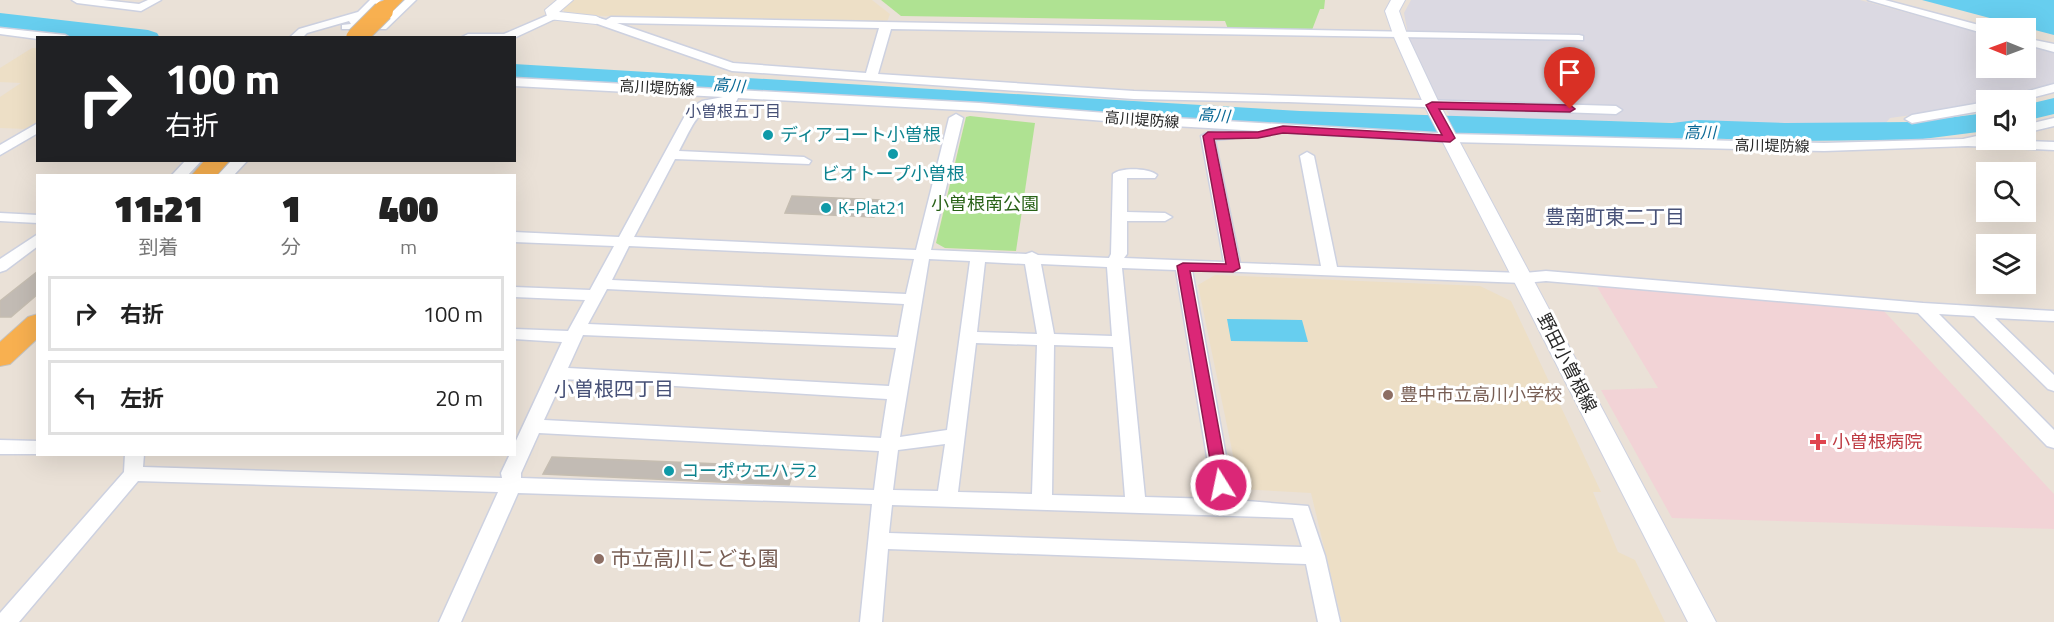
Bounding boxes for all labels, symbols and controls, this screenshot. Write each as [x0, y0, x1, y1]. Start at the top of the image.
north arrow [1976, 18, 2036, 78]
map controls [1976, 18, 2036, 294]
text: 100 m [165, 46, 280, 110]
pin [1544, 47, 1595, 109]
icon: arrive [1553, 56, 1586, 89]
icon: right [66, 60, 144, 138]
water label: 高川 [712, 72, 748, 98]
street label: 高川堤防線 [619, 74, 695, 101]
button: sound [1976, 90, 2036, 150]
district label: 小曽根五丁目 [685, 99, 781, 123]
water label: 高川 [1197, 102, 1233, 128]
text: 右折 [165, 104, 219, 145]
street label: 高川堤防線 [1104, 105, 1180, 134]
water label: 高川 [1684, 120, 1718, 144]
place label: ディアコート小曽根 [780, 121, 941, 148]
marker: ディアコート小曽根 [761, 128, 775, 142]
street label: 高川堤防線 [1734, 133, 1810, 158]
marker: ビオトープ小曽根 [886, 147, 900, 161]
place label: ビオトープ小曽根 [822, 160, 964, 187]
button: search [1976, 162, 2036, 222]
text: 11:21 [114, 181, 203, 236]
text: 1 [281, 181, 301, 236]
text: 400 [379, 181, 438, 236]
park label: 小曽根南公園 [931, 190, 1039, 217]
place label: K-Plat21 [838, 194, 906, 221]
marker: K-Plat21 [819, 201, 833, 215]
district label: 豊南町東二丁目 [1545, 201, 1685, 232]
text: 到着 [139, 231, 179, 262]
text: 分 [281, 231, 301, 262]
text: m [400, 231, 417, 262]
button: layers [1976, 234, 2036, 294]
icon: right [69, 297, 102, 330]
text: 右折 [120, 297, 164, 331]
text: 100 m [423, 297, 483, 331]
street label: 野田小曽根線 [1531, 309, 1604, 417]
district label: 小曽根四丁目 [554, 373, 674, 404]
icon: left [69, 381, 102, 414]
text: 左折 [120, 381, 164, 415]
text: 20 m [435, 381, 483, 415]
place label: 豊中市立高川小学校 [1400, 381, 1562, 408]
marker: 豊中市立高川小学校 [1381, 388, 1395, 402]
place label: 小曽根病院 [1832, 428, 1922, 455]
marker: 小曽根病院 [1809, 433, 1827, 451]
position arrow [1189, 453, 1253, 517]
place label: コーポウエハラ2 [681, 457, 817, 484]
marker: コーポウエハラ2 [662, 464, 676, 478]
place label: 市立高川こども園 [611, 542, 779, 574]
marker: 市立高川こども園 [592, 552, 606, 566]

